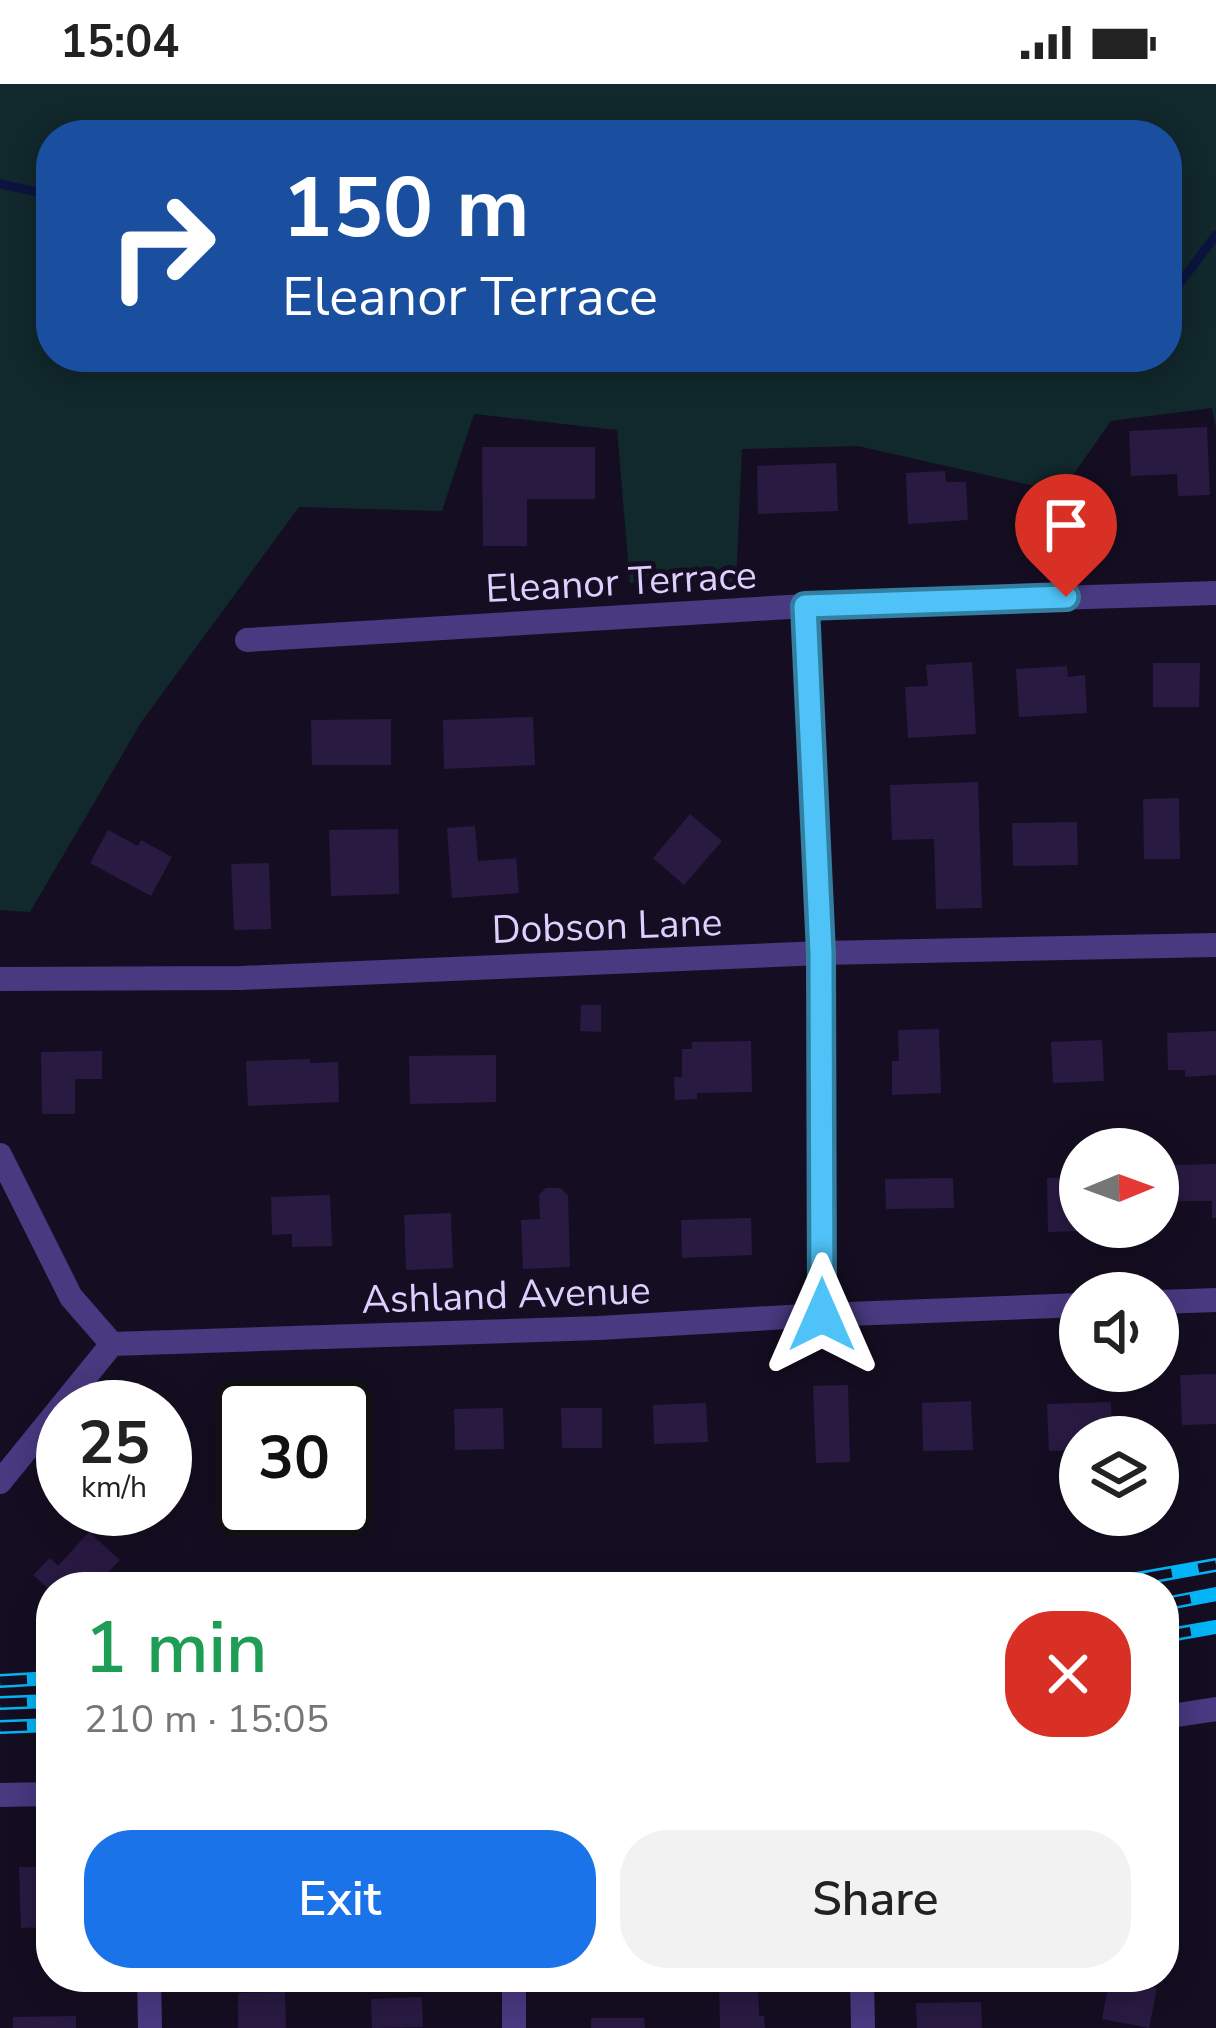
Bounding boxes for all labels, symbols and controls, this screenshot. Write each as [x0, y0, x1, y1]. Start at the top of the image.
text: 15:04 [60, 12, 179, 73]
text: 150 m [282, 151, 530, 266]
icon: right [84, 168, 240, 324]
text: Eleanor Terrace [282, 260, 658, 334]
pin [1015, 474, 1117, 597]
icon: arrive [1033, 492, 1099, 558]
street label: Eleanor Terrace [484, 549, 758, 616]
street label: Dobson Lane [491, 896, 723, 957]
north arrow [1059, 1128, 1179, 1248]
map controls [1059, 1128, 1179, 1536]
position arrow [759, 1252, 885, 1378]
street label: Ashland Avenue [361, 1264, 651, 1327]
button: sound [1059, 1272, 1179, 1392]
speed limit sign: 30 [216, 1380, 372, 1536]
text: 25 [78, 1402, 150, 1484]
button: layers [1059, 1416, 1179, 1536]
text: km/h [81, 1467, 147, 1508]
text: 1 min [84, 1599, 267, 1697]
button: close [1005, 1611, 1131, 1737]
text: 210 m · 15:05 [84, 1693, 329, 1746]
button: Exit [84, 1830, 596, 1968]
button: Share [620, 1830, 1131, 1968]

